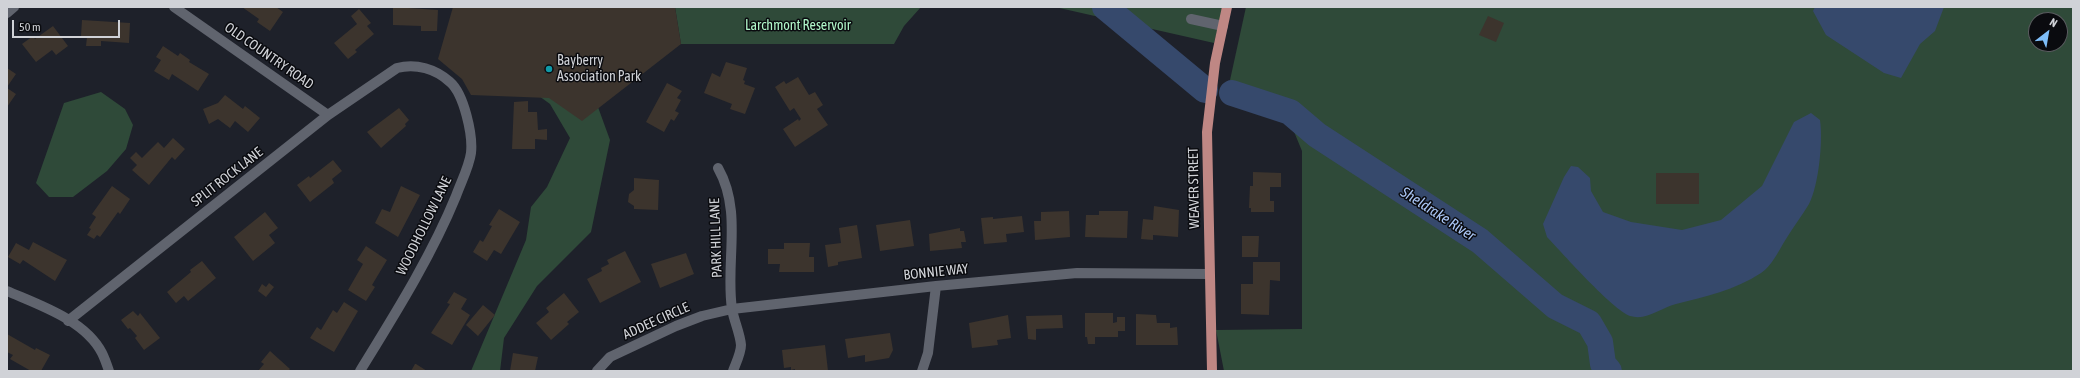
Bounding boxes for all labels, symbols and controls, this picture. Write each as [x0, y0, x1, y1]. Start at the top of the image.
scale bar [14, 12, 122, 38]
north arrow [2028, 12, 2068, 52]
text: N [2048, 16, 2060, 29]
park label: Larchmont Reservoir [745, 18, 851, 34]
street label: OLD COUNTRY ROAD [221, 19, 317, 93]
text: 50 m [19, 20, 41, 34]
place label: Bayberry Association Park [557, 53, 641, 86]
marker: Bayberry Association Park [544, 64, 554, 74]
street label: SPLIT ROCK LANE [188, 144, 266, 210]
street label: WEAVER STREET [1185, 147, 1203, 229]
street label: WOODHOLLOW LANE [393, 174, 455, 278]
water label: Sheldrake River [1397, 183, 1479, 245]
street label: PARK HILL LANE [706, 198, 726, 278]
street label: BONNIE WAY [903, 260, 969, 284]
street label: ADDEE CIRCLE [620, 299, 692, 343]

